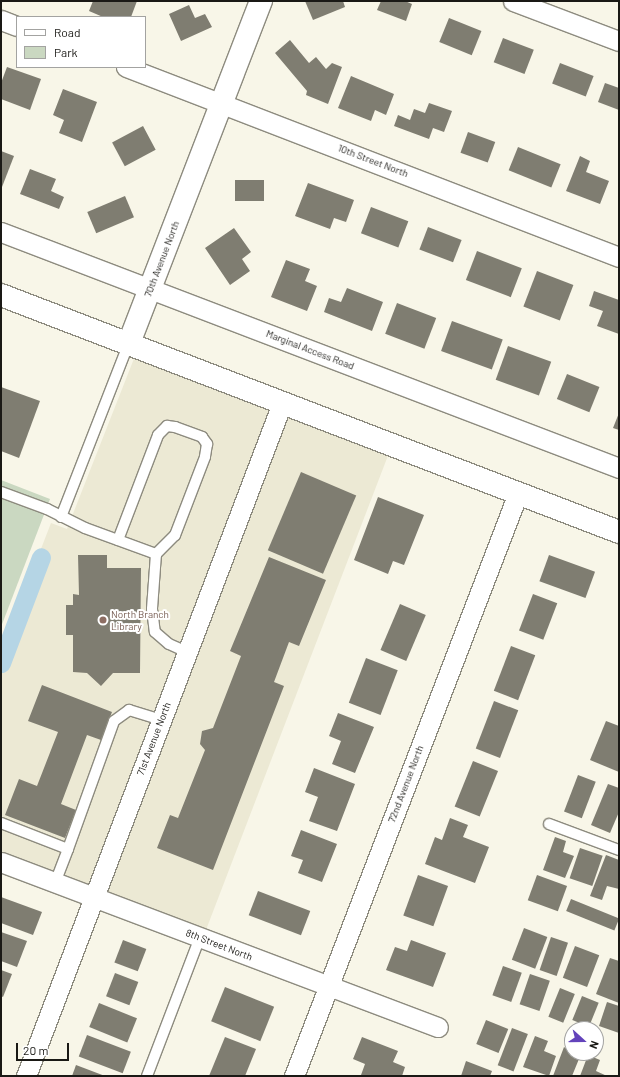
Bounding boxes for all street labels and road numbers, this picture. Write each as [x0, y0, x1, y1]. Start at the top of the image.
street label: 10th Street North [336, 142, 410, 180]
street label: 70th Avenue North [142, 219, 182, 299]
street label: Marginal Access Road [264, 328, 356, 372]
street label: 71st Avenue North [135, 701, 173, 777]
street label: 72nd Avenue North [386, 744, 426, 824]
street label: 8th Street North [184, 927, 254, 963]

